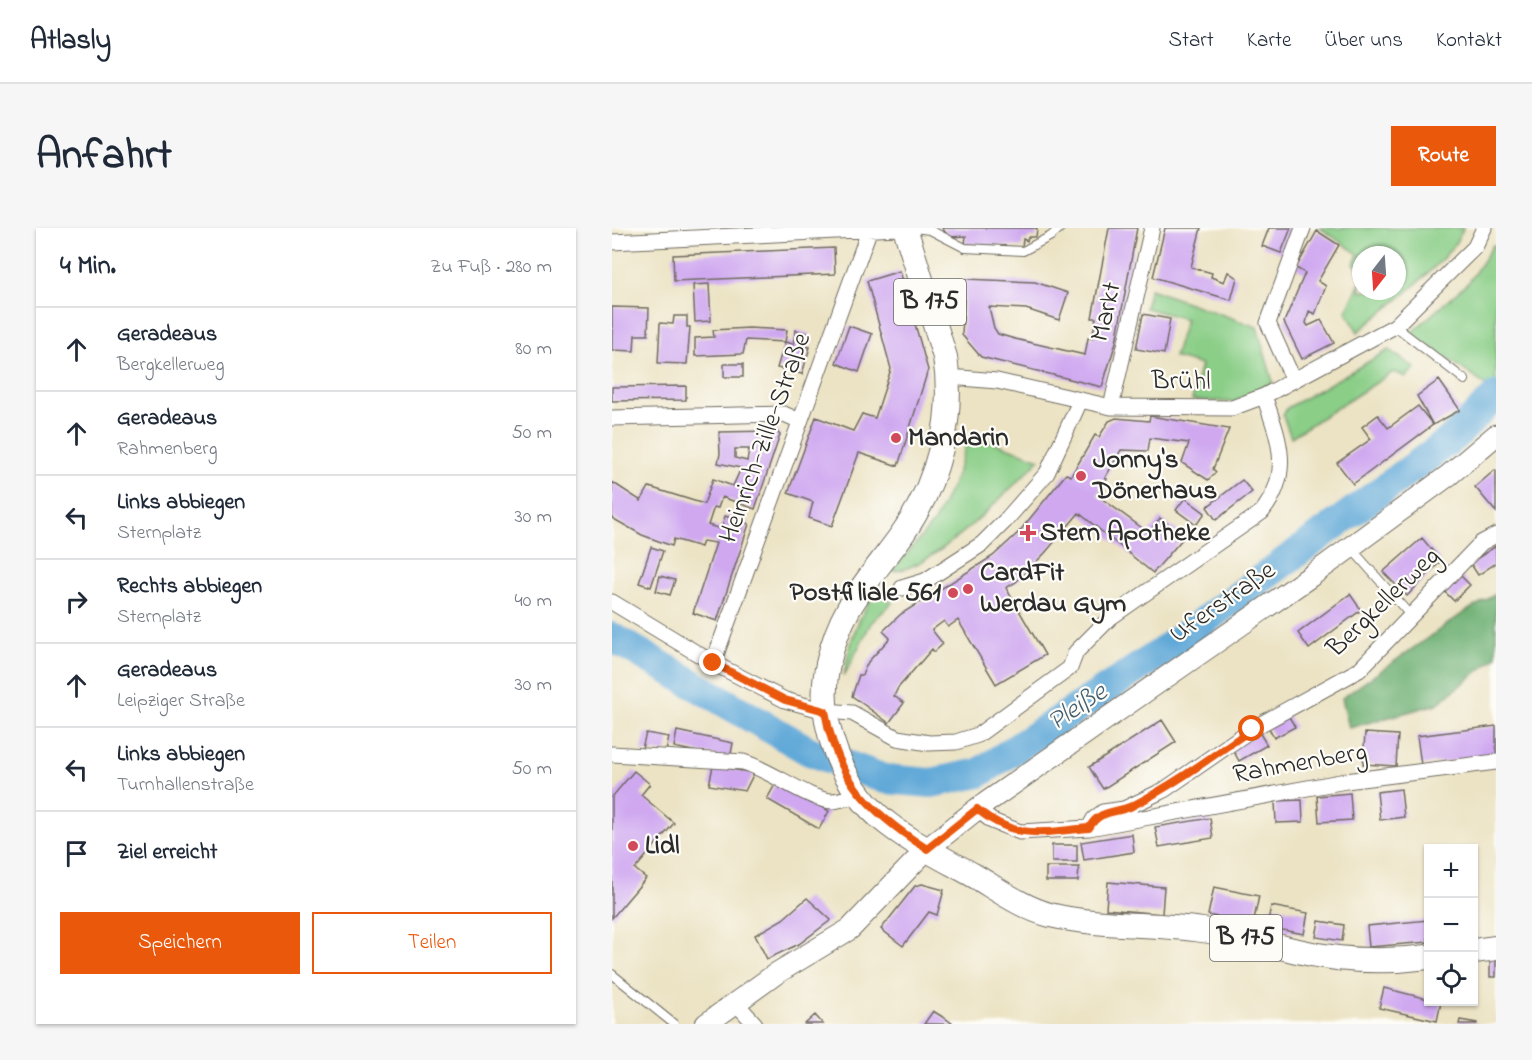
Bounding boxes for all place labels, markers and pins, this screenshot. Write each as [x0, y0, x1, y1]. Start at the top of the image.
place label: Mandarin [908, 419, 1009, 458]
marker: Mandarin [889, 431, 903, 445]
place label: Jonny's Dönerhaus [1091, 441, 1217, 511]
marker: Jonny's Dönerhaus [1074, 469, 1088, 483]
place label: Stern Apotheke [1040, 514, 1211, 553]
marker: Stern Apotheke [1021, 526, 1035, 540]
place label: CardFit Werdau Gym [980, 554, 1126, 624]
place label: Postfiliale 561 [789, 574, 941, 613]
marker: CardFit Werdau Gym [961, 582, 975, 596]
marker: Postfiliale 561 [946, 586, 960, 600]
place label: Lidl [645, 827, 680, 866]
marker: Lidl [626, 839, 640, 853]

